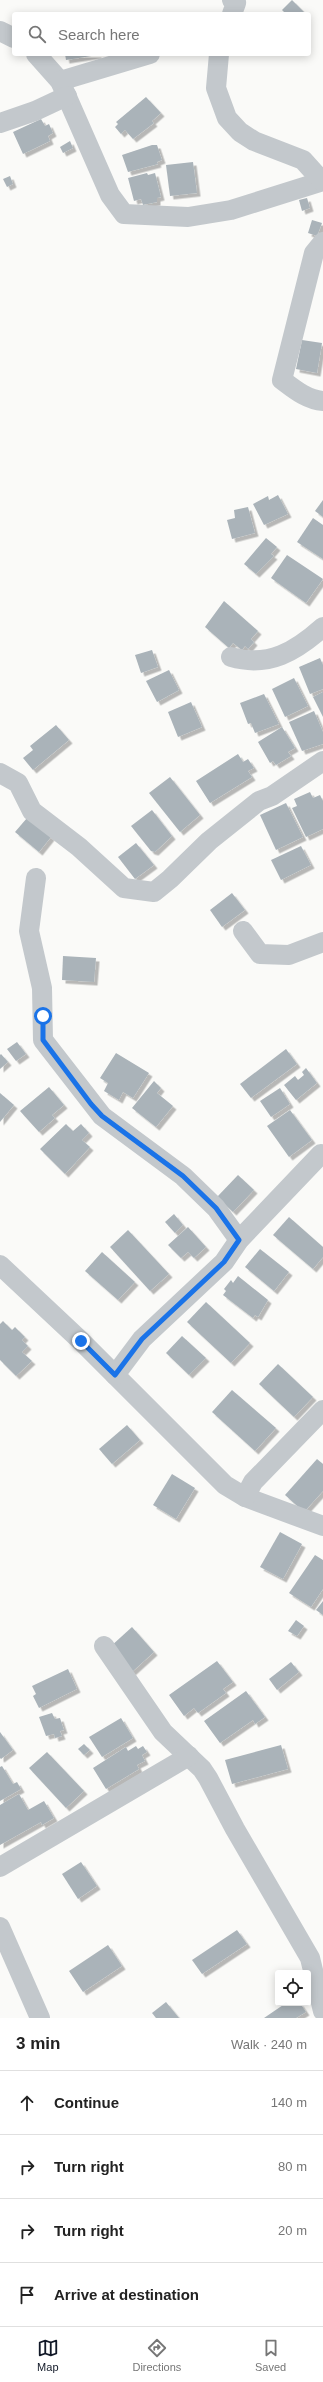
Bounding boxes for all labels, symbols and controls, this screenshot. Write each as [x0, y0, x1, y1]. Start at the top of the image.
search box [12, 12, 311, 56]
icon: search [26, 23, 48, 45]
text: Search here [58, 26, 140, 43]
route start [34, 1007, 52, 1025]
route end [72, 1332, 90, 1350]
map controls [275, 1970, 311, 2006]
button: locate [275, 1970, 311, 2006]
text: 3 min [16, 2034, 60, 2053]
text: Walk · 240 m [231, 2037, 307, 2052]
icon: ahead [16, 2092, 38, 2114]
text: Continue [54, 2094, 119, 2111]
text: 140 m [271, 2095, 307, 2110]
icon: right [16, 2156, 38, 2178]
text: Turn right [54, 2158, 124, 2175]
text: 80 m [278, 2159, 307, 2174]
icon: right [16, 2220, 38, 2242]
text: Turn right [54, 2222, 124, 2239]
text: 20 m [278, 2223, 307, 2238]
icon: arrive [16, 2284, 38, 2306]
text: Arrive at destination [54, 2286, 199, 2303]
tab: Map [37, 2337, 59, 2373]
tab: Directions [132, 2337, 181, 2373]
tab: Saved [255, 2337, 286, 2373]

